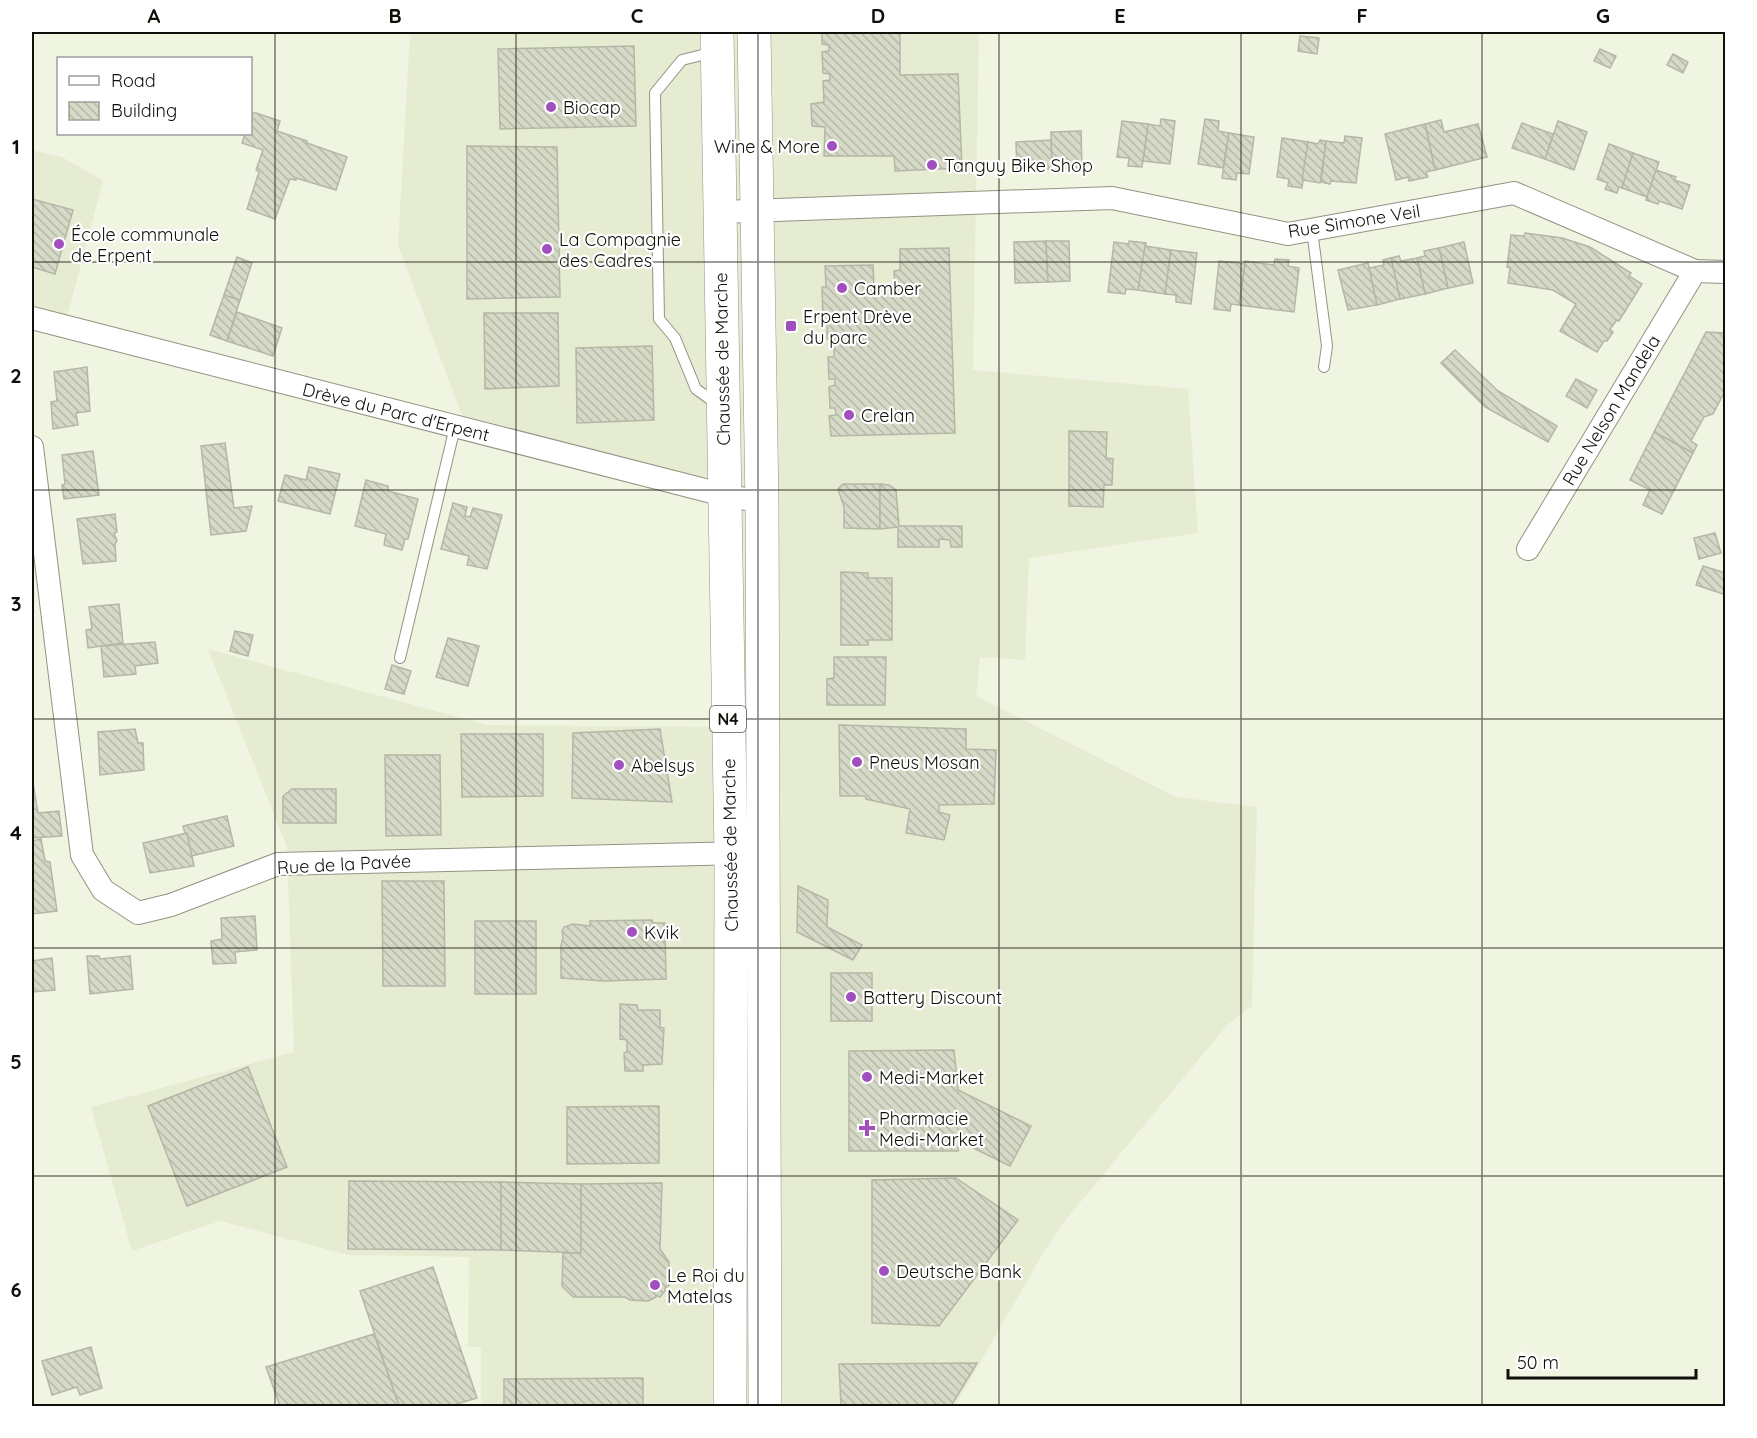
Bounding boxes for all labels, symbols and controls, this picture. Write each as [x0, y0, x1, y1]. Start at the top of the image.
text: A [148, 3, 161, 28]
text: B [388, 3, 402, 28]
text: C [631, 3, 644, 28]
text: D [871, 3, 885, 28]
text: E [1114, 3, 1126, 28]
text: F [1356, 3, 1368, 28]
text: G [1596, 3, 1610, 28]
legend [57, 57, 252, 135]
text: Road [111, 69, 156, 92]
place label: Biocap [563, 96, 621, 119]
text: Building [111, 99, 177, 122]
marker: Biocap [544, 100, 558, 114]
text: 1 [12, 134, 20, 159]
place label: Wine & More [714, 135, 820, 158]
marker: Wine & More [825, 139, 839, 153]
place label: Tanguy Bike Shop [944, 154, 1093, 177]
marker: Tanguy Bike Shop [925, 158, 939, 172]
street label: Rue Simone Veil [1286, 199, 1422, 243]
place label: École communale de Erpent [71, 223, 219, 267]
place label: La Compagnie des Cadres [559, 228, 681, 272]
marker: École communale de Erpent [52, 237, 66, 251]
marker: La Compagnie des Cadres [540, 242, 554, 256]
street label: Chaussée de Marche [709, 272, 735, 446]
place label: Camber [854, 277, 921, 300]
marker: Camber [835, 281, 849, 295]
place label: Erpent Drève du parc [803, 305, 912, 349]
marker: Erpent Drève du parc [784, 319, 798, 333]
street label: Rue Nelson Mandela [1557, 331, 1665, 489]
text: 2 [10, 363, 22, 388]
street label: Drève du Parc d'Erpent [300, 378, 492, 446]
place label: Crelan [861, 404, 915, 427]
marker: Crelan [842, 408, 856, 422]
text: 3 [11, 591, 21, 616]
road number: N4 [710, 706, 746, 732]
place label: Pneus Mosan [869, 751, 980, 774]
place label: Abelsys [631, 754, 695, 777]
marker: Pneus Mosan [850, 755, 864, 769]
marker: Abelsys [612, 758, 626, 772]
street label: Chaussée de Marche [717, 758, 743, 932]
text: 4 [10, 820, 22, 845]
street label: Rue de la Pavée [276, 849, 412, 879]
place label: Kvik [644, 921, 679, 944]
marker: Kvik [625, 925, 639, 939]
place label: Battery Discount [863, 986, 1002, 1009]
marker: Battery Discount [844, 990, 858, 1004]
text: 5 [10, 1049, 22, 1074]
place label: Medi-Market [879, 1066, 984, 1089]
marker: Medi-Market [860, 1070, 874, 1084]
place label: Pharmacie Medi-Market [879, 1107, 984, 1151]
marker: Pharmacie Medi-Market [860, 1121, 874, 1135]
place label: Deutsche Bank [896, 1260, 1022, 1283]
place label: Le Roi du Matelas [667, 1264, 745, 1308]
marker: Deutsche Bank [877, 1264, 891, 1278]
text: 6 [10, 1277, 22, 1302]
marker: Le Roi du Matelas [648, 1278, 662, 1292]
scale bar [1508, 1342, 1696, 1380]
text: 50 m [1517, 1351, 1559, 1374]

